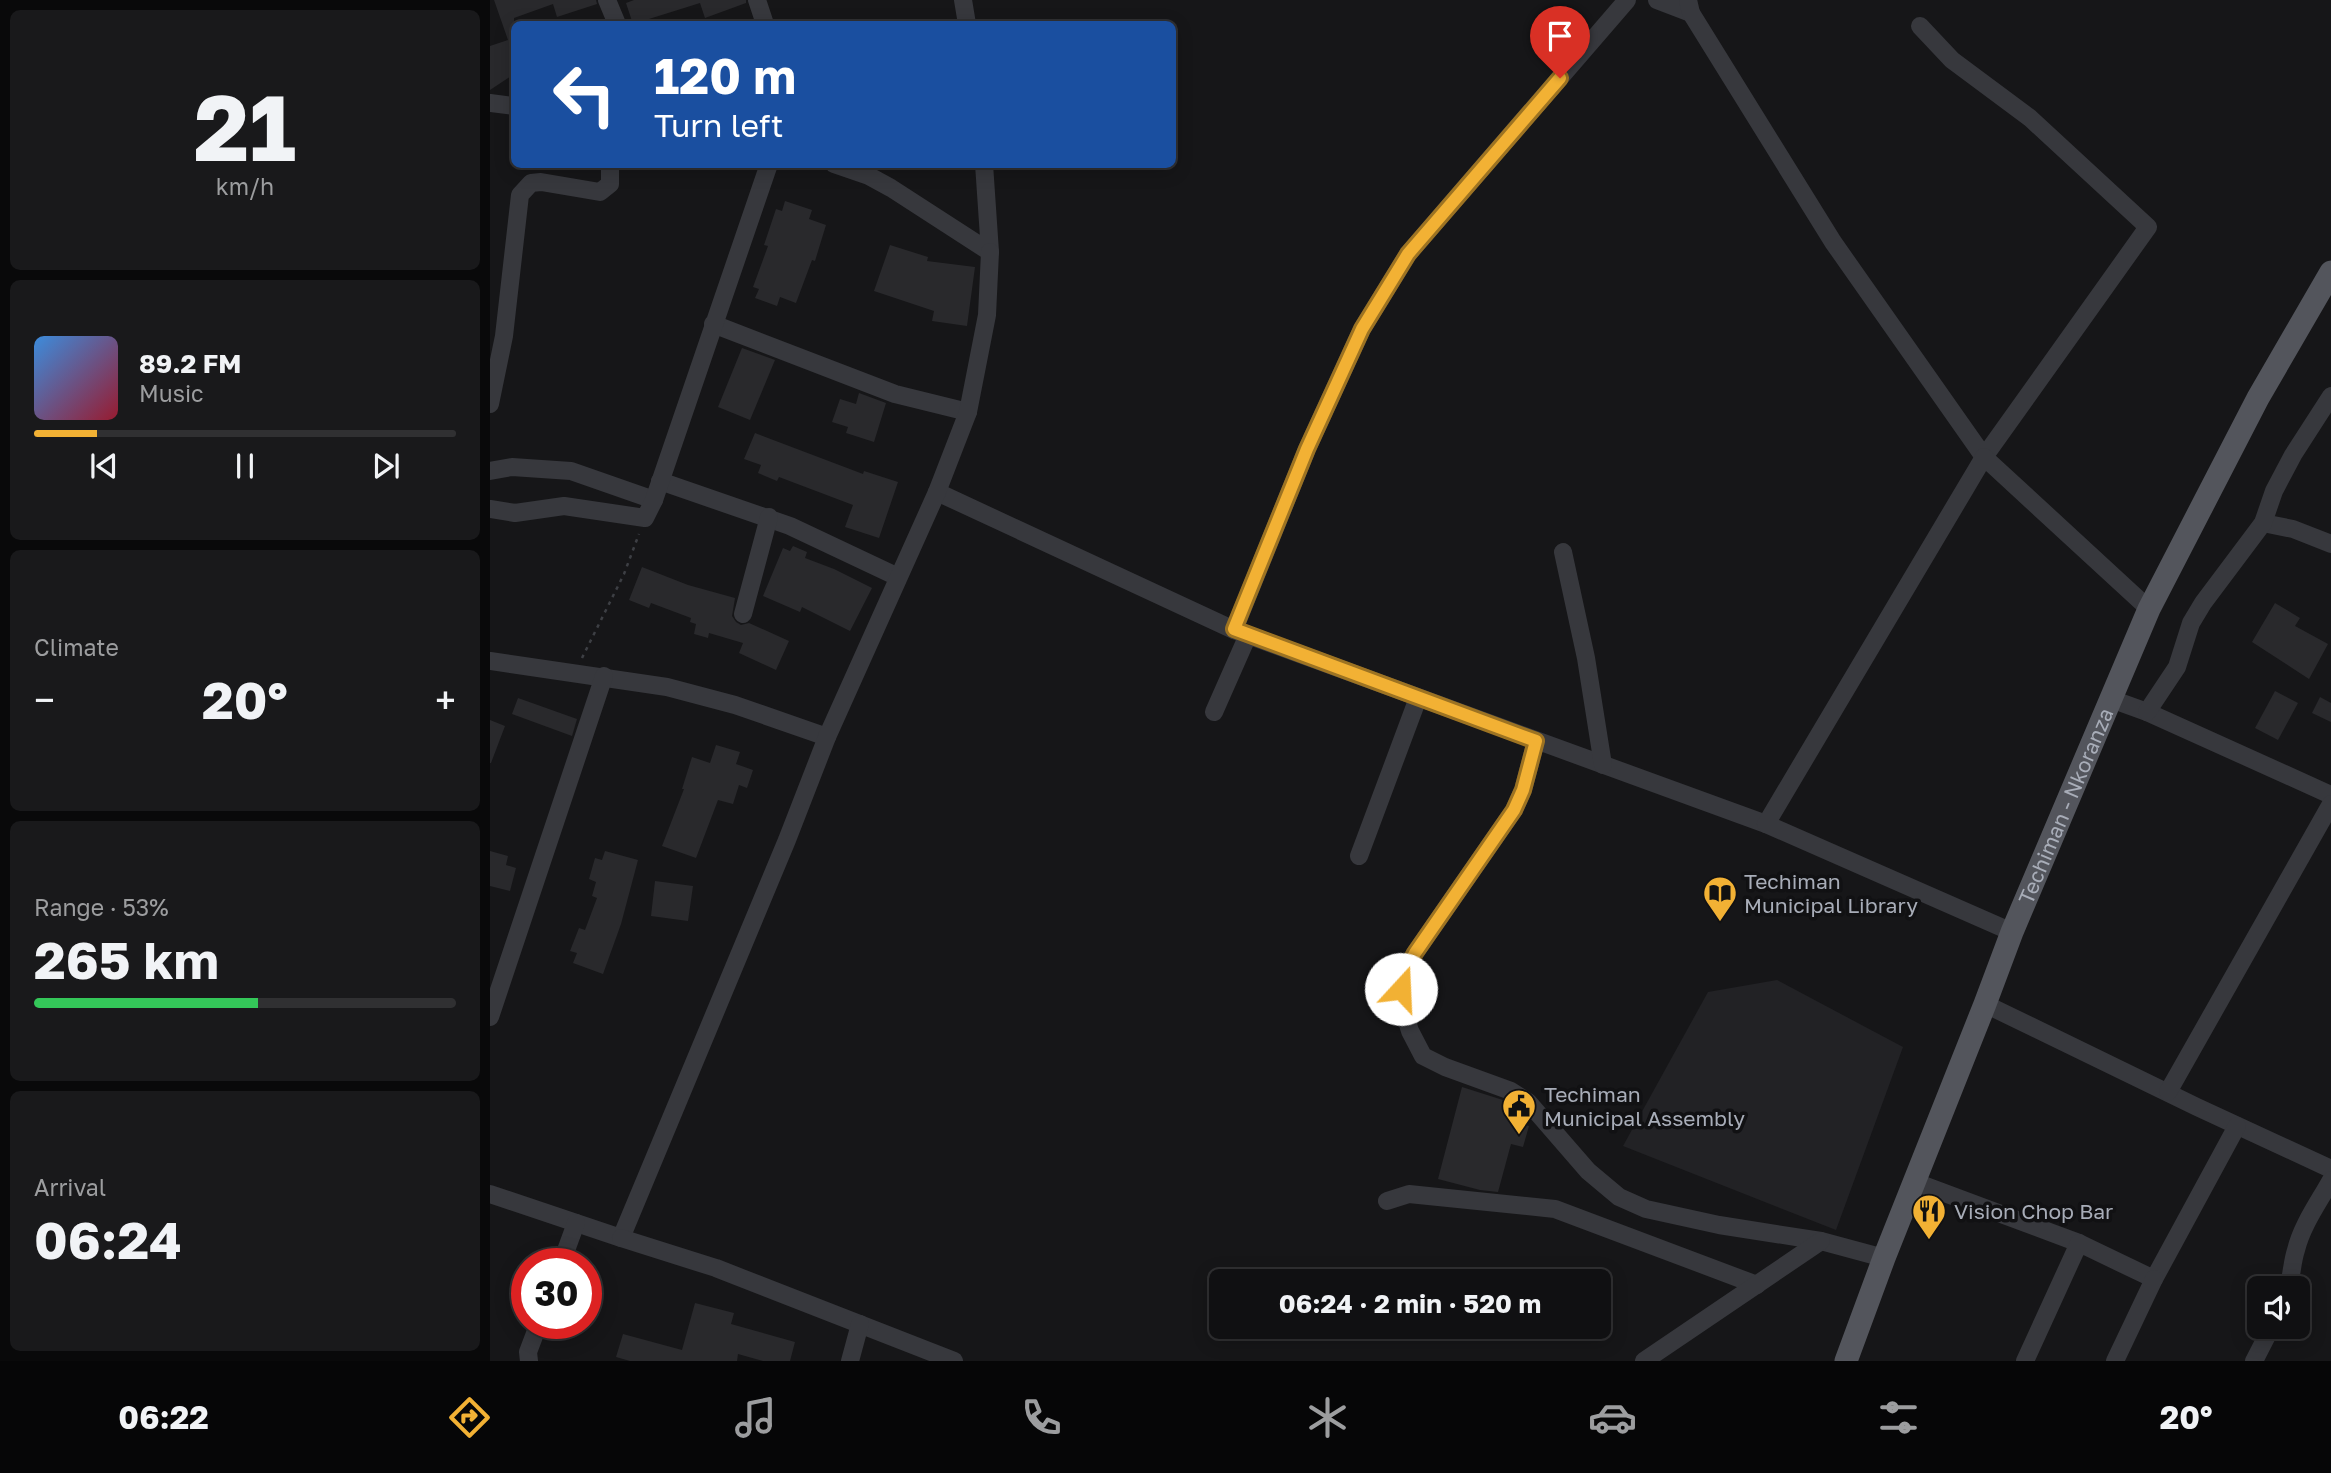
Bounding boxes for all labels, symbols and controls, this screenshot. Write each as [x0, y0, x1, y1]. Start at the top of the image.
pin [1530, 6, 1590, 78]
icon: arrive [1541, 17, 1579, 55]
text: 120 m [654, 46, 796, 105]
icon: left [539, 49, 630, 140]
text: 21 [194, 72, 296, 181]
text: Turn left [654, 106, 783, 144]
text: km/h [216, 172, 274, 200]
text: 89.2 FM [139, 348, 241, 379]
text: Music [139, 379, 204, 407]
icon: previous [85, 447, 123, 485]
icon: pause [226, 447, 264, 485]
icon: next [367, 447, 405, 485]
text: Climate [34, 633, 119, 661]
text: 20° [202, 668, 288, 730]
text: − [34, 677, 55, 722]
text: + [435, 677, 456, 722]
street label: Techiman - Nkoranza [2012, 704, 2119, 908]
place label: Techiman Municipal Library [1744, 868, 1918, 918]
library icon: Techiman Municipal Library [1701, 874, 1739, 923]
text: Range · 53% [34, 893, 169, 921]
text: 265 km [34, 928, 219, 990]
position arrow [1364, 952, 1438, 1026]
place label: Techiman Municipal Assembly [1544, 1081, 1745, 1131]
public building icon: Techiman Municipal Assembly [1500, 1087, 1538, 1136]
text: Arrival [34, 1173, 106, 1201]
restaurant icon: Vision Chop Bar [1910, 1192, 1948, 1241]
place label: Vision Chop Bar [1954, 1198, 2113, 1224]
text: 06:24 [34, 1208, 182, 1270]
speed limit sign: 30 [511, 1248, 602, 1339]
map controls [2247, 1276, 2310, 1339]
button: sound [2247, 1276, 2310, 1339]
text: 06:24 · 2 min · 520 m [1279, 1288, 1541, 1319]
icon: directions [445, 1393, 494, 1442]
icon: music [731, 1393, 780, 1442]
icon: phone [1017, 1393, 1066, 1442]
icon: climate [1303, 1393, 1352, 1442]
icon: car [1588, 1393, 1637, 1442]
icon: filters [1874, 1393, 1923, 1442]
text: 06:22 [118, 1398, 209, 1436]
text: 20° [2160, 1398, 2213, 1436]

